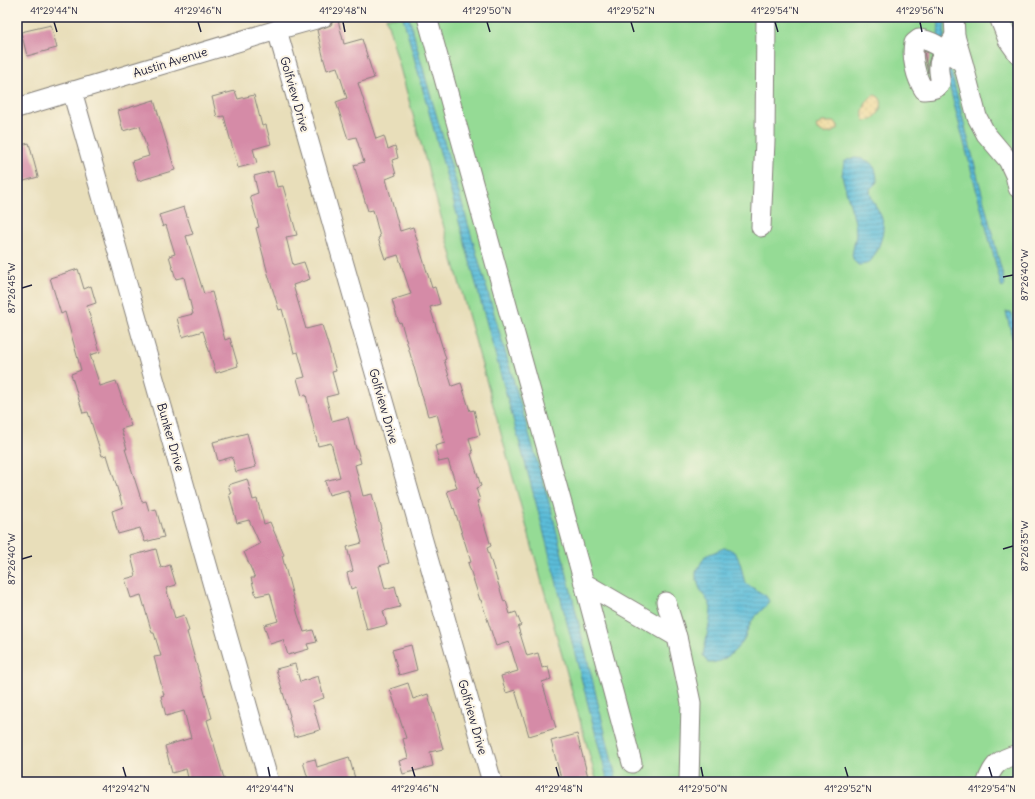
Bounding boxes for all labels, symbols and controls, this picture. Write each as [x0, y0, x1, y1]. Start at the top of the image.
text: 41°29'44"N [30, 4, 78, 17]
text: 41°29'46"N [174, 4, 222, 17]
text: 41°29'48"N [319, 4, 367, 17]
text: 41°29'50"N [463, 4, 511, 17]
text: 41°29'52"N [607, 4, 655, 17]
text: 41°29'54"N [751, 4, 799, 17]
text: 41°29'56"N [896, 4, 944, 17]
street label: Austin Avenue [131, 44, 209, 80]
street label: Golfview Drive [277, 55, 313, 133]
text: 87°26'40"W [1018, 249, 1031, 301]
text: 87°26'45"W [5, 263, 18, 313]
street label: Golfview Drive [366, 367, 402, 445]
street label: Bunker Drive [154, 401, 188, 473]
text: 87°26'35"W [1018, 520, 1031, 572]
text: 87°26'40"W [5, 533, 18, 585]
street label: Golfview Drive [455, 678, 491, 756]
text: 41°29'42"N [102, 782, 150, 795]
text: 41°29'44"N [246, 782, 294, 795]
text: 41°29'46"N [391, 782, 439, 795]
text: 41°29'48"N [535, 782, 583, 795]
text: 41°29'50"N [679, 782, 727, 795]
text: 41°29'52"N [824, 782, 872, 795]
text: 41°29'54"N [968, 782, 1016, 795]

